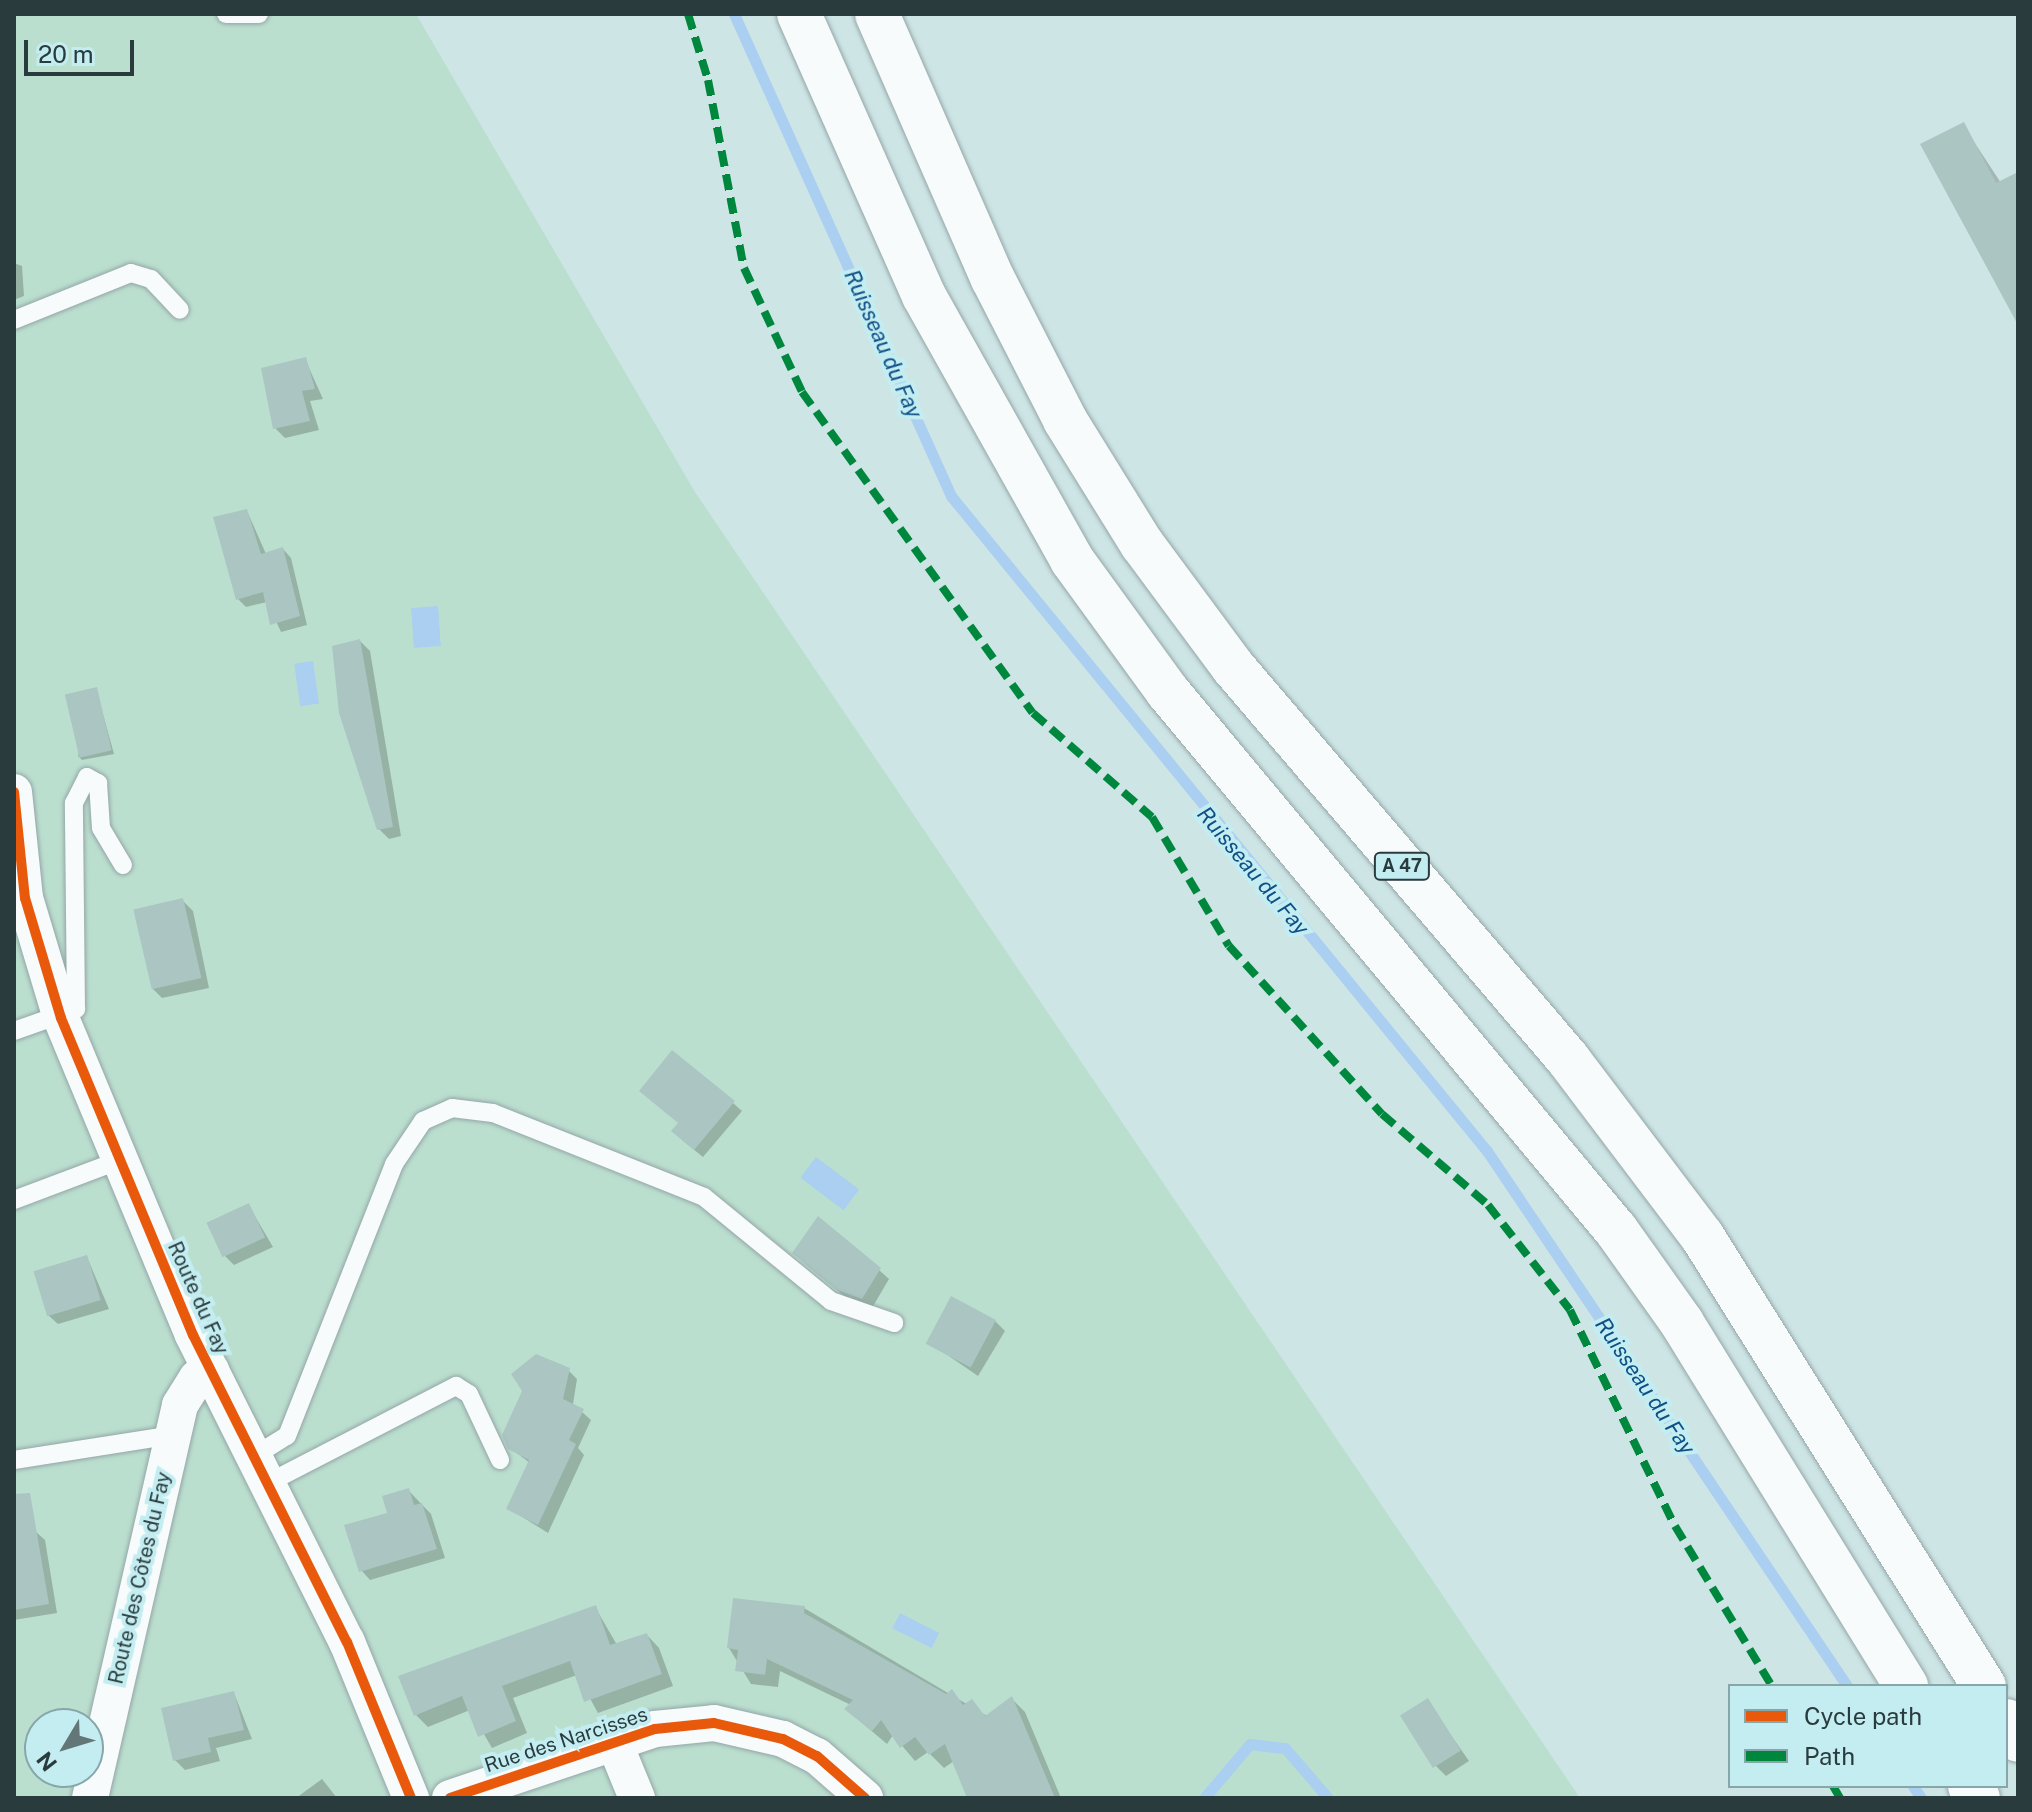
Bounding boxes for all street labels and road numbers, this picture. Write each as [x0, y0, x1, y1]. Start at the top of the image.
road number: A 47 [1372, 852, 1432, 880]
street label: Route du Fay [162, 1238, 234, 1358]
street label: Route des Côtes du Fay [104, 1469, 176, 1687]
street label: Rue des Narcisses [481, 1702, 651, 1778]

